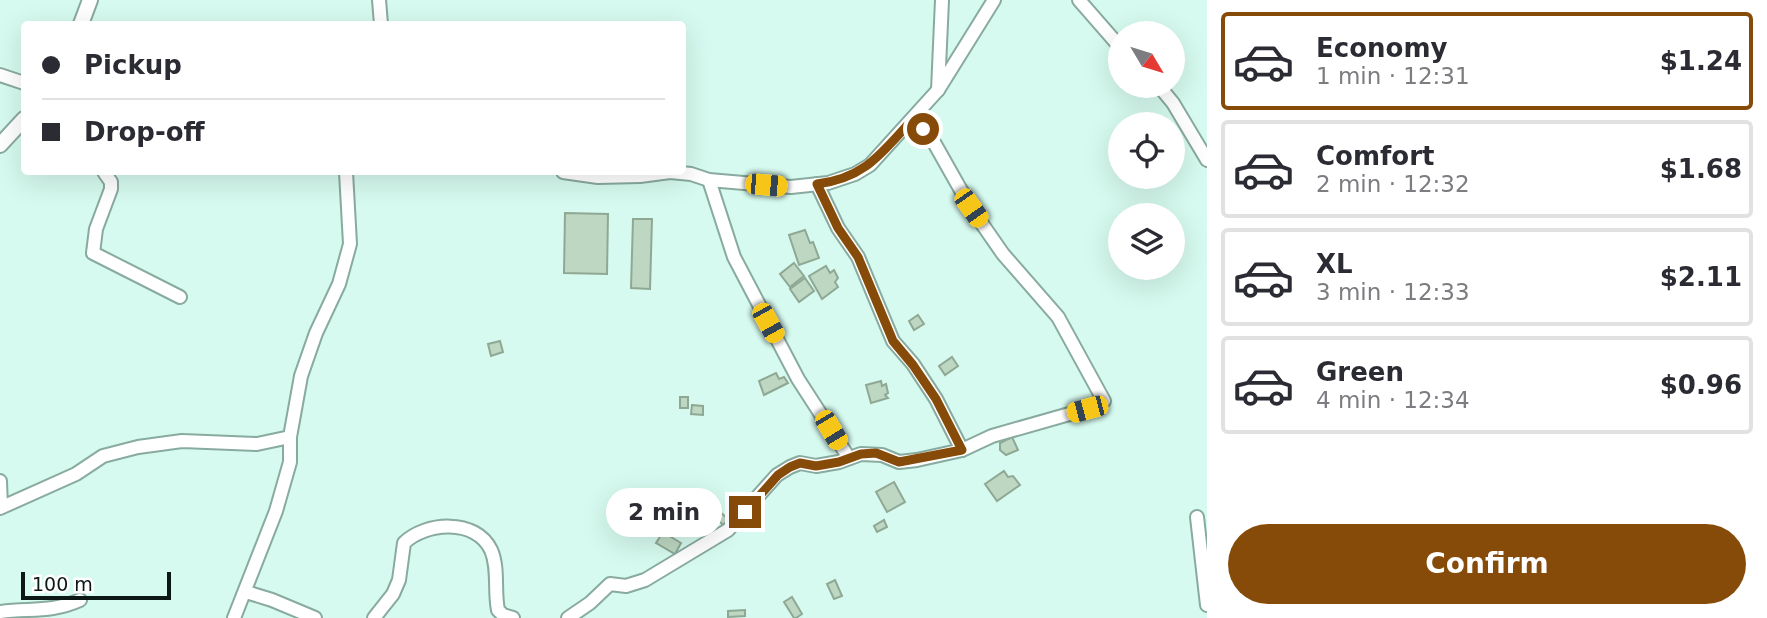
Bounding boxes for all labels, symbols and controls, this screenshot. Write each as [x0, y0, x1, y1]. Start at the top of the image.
north arrow [1108, 21, 1185, 98]
map controls [1108, 21, 1185, 280]
icon: car [1232, 30, 1295, 93]
text: Economy [1316, 33, 1447, 63]
text: $1.24 [1660, 46, 1742, 76]
text: Pickup [84, 50, 182, 80]
text: 1 min · 12:31 [1316, 63, 1470, 89]
button: locate [1108, 112, 1185, 189]
route start [907, 113, 939, 145]
text: Drop-off [84, 117, 205, 147]
icon: car [1232, 138, 1295, 201]
text: Comfort [1316, 141, 1434, 171]
text: $1.68 [1660, 154, 1742, 184]
text: 2 min · 12:32 [1316, 171, 1470, 197]
car [745, 173, 788, 197]
car [951, 185, 992, 231]
button: layers [1108, 203, 1185, 280]
icon: car [1232, 246, 1295, 309]
text: XL [1316, 249, 1353, 279]
text: $2.11 [1660, 262, 1742, 292]
text: 3 min · 12:33 [1316, 279, 1470, 305]
car [749, 300, 788, 346]
icon: car [1232, 354, 1295, 417]
text: Green [1316, 357, 1404, 387]
text: $0.96 [1660, 370, 1742, 400]
text: 4 min · 12:34 [1316, 387, 1470, 413]
car [1064, 393, 1111, 425]
car [812, 407, 851, 453]
callout: 2 min [605, 488, 720, 536]
route end [729, 496, 761, 528]
text: 2 min [628, 499, 700, 525]
button: Confirm [1228, 524, 1746, 604]
scale bar [21, 569, 172, 601]
text: 100 m [32, 573, 93, 595]

